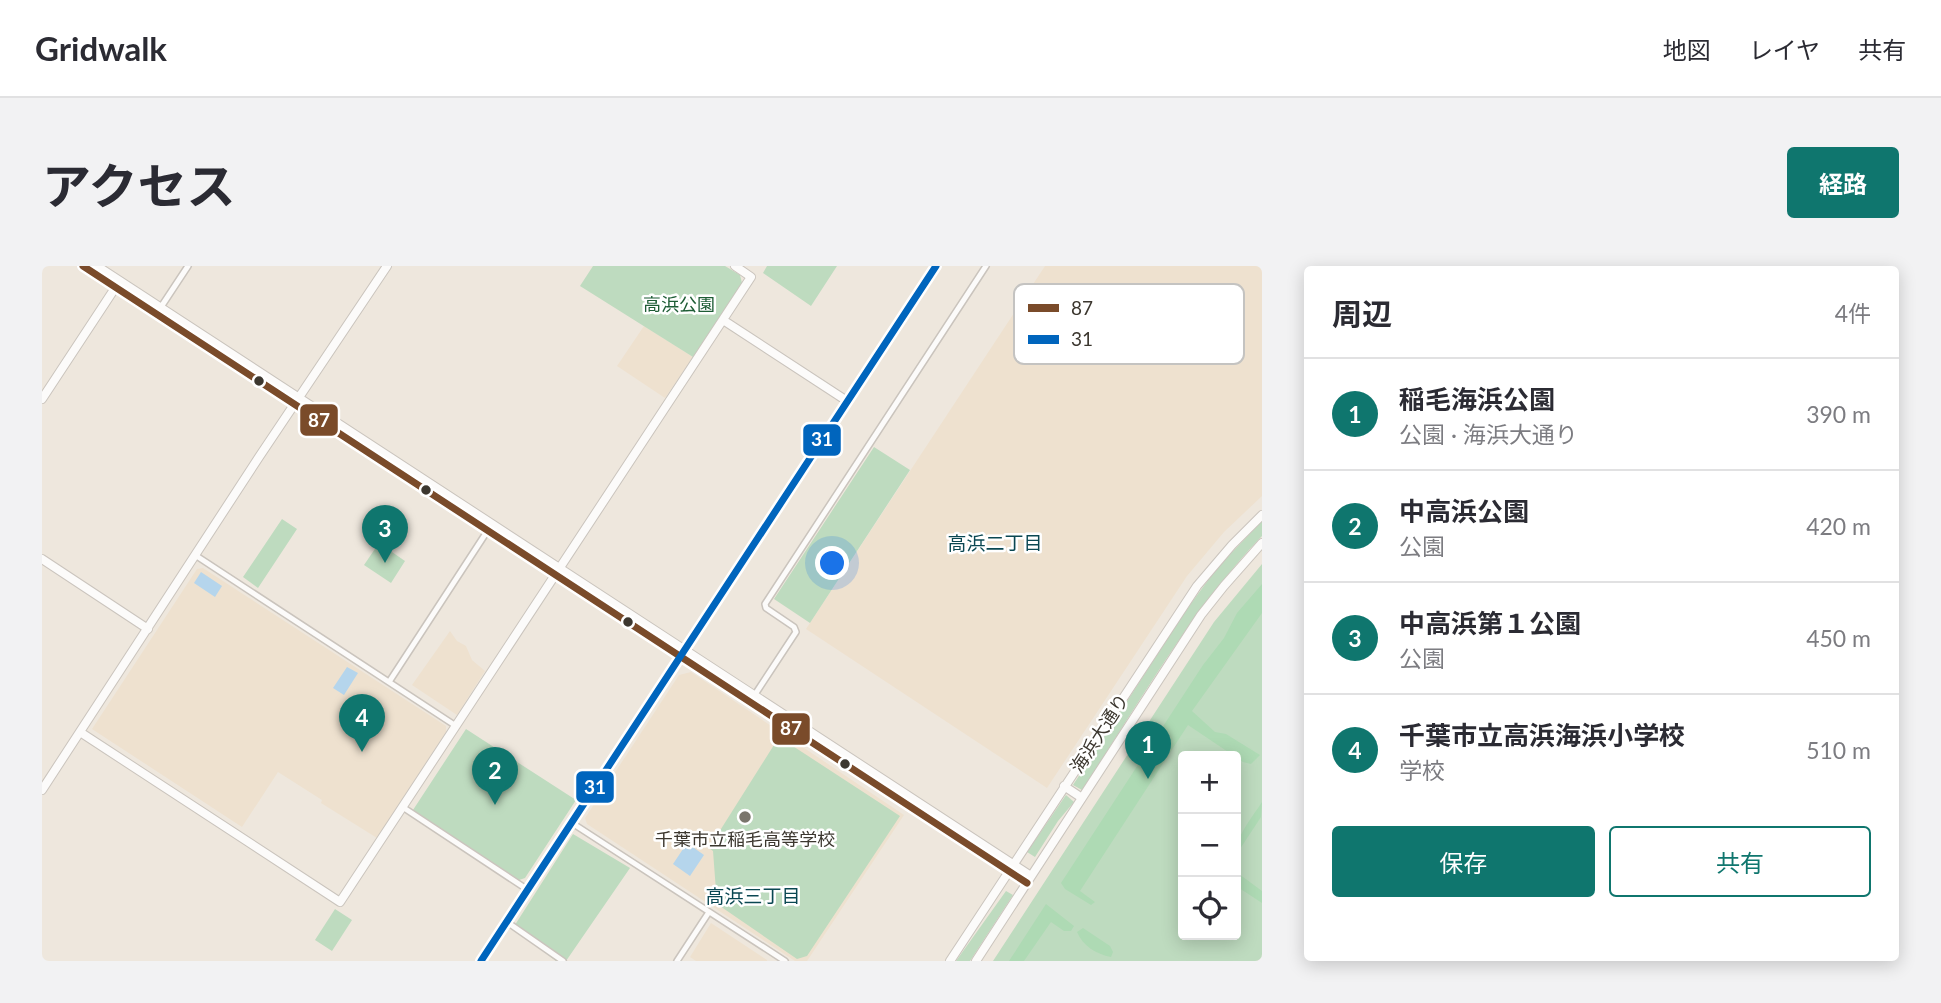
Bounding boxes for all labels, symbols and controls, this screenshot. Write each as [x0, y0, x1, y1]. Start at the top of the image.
text: Gridwalk [35, 28, 167, 68]
text: 地図 [1663, 35, 1711, 64]
text: レイヤ [1749, 35, 1820, 64]
text: 共有 [1858, 35, 1906, 64]
button: 経路 [1787, 147, 1899, 218]
text: アクセス [42, 156, 236, 214]
legend [1014, 284, 1244, 364]
park label: 高浜公園 [643, 293, 715, 315]
text: 周辺 [1332, 295, 1392, 331]
text: 87 [1071, 296, 1093, 319]
text: 4件 [1835, 299, 1871, 327]
text: 31 [1071, 327, 1093, 350]
unlabelled marker [252, 374, 266, 388]
text: 稲毛海浜公園 [1399, 383, 1555, 415]
text: 1 [1348, 400, 1362, 428]
text: 390 m [1806, 400, 1871, 428]
line badge: 87 [299, 403, 339, 437]
text: 87 [308, 408, 330, 431]
text: 公園 · 海浜大通り [1399, 420, 1578, 448]
line badge: 31 [802, 423, 842, 457]
text: 31 [811, 427, 833, 450]
unlabelled marker [419, 483, 433, 497]
text: 中高浜公園 [1399, 495, 1529, 527]
pin: 3 [362, 505, 408, 563]
text: 2 [1348, 512, 1362, 540]
text: 420 m [1806, 512, 1871, 540]
district label: 高浜二丁目 [947, 531, 1043, 554]
text: 公園 [1399, 532, 1445, 560]
your location [815, 546, 849, 580]
text: 中高浜第１公園 [1399, 607, 1581, 639]
unlabelled marker [621, 615, 635, 629]
text: 3 [1348, 624, 1362, 652]
text: 450 m [1806, 624, 1871, 652]
text: 公園 [1399, 644, 1445, 672]
street label: 海浜大通り [1065, 689, 1133, 777]
pin: 4 [339, 694, 385, 752]
line badge: 87 [771, 712, 811, 746]
text: 87 [780, 716, 802, 739]
text: 千葉市立高浜海浜小学校 [1399, 719, 1685, 751]
pin: 1 [1125, 721, 1171, 779]
text: 4 [1348, 736, 1362, 764]
text: 510 m [1806, 736, 1871, 764]
pin: 2 [472, 747, 518, 805]
map controls [1178, 751, 1241, 940]
button: + [1178, 751, 1241, 814]
text: 学校 [1399, 756, 1445, 784]
unlabelled marker [838, 757, 852, 771]
line badge: 31 [575, 770, 615, 804]
text: 31 [584, 775, 606, 798]
marker: 千葉市立稲毛高等学校 [737, 809, 753, 825]
button: − [1178, 814, 1241, 877]
button: 保存 [1332, 826, 1595, 897]
button: 共有 [1609, 826, 1871, 897]
place label: 千葉市立稲毛高等学校 [655, 828, 835, 850]
button: locate [1178, 877, 1241, 940]
district label: 高浜三丁目 [705, 884, 801, 907]

